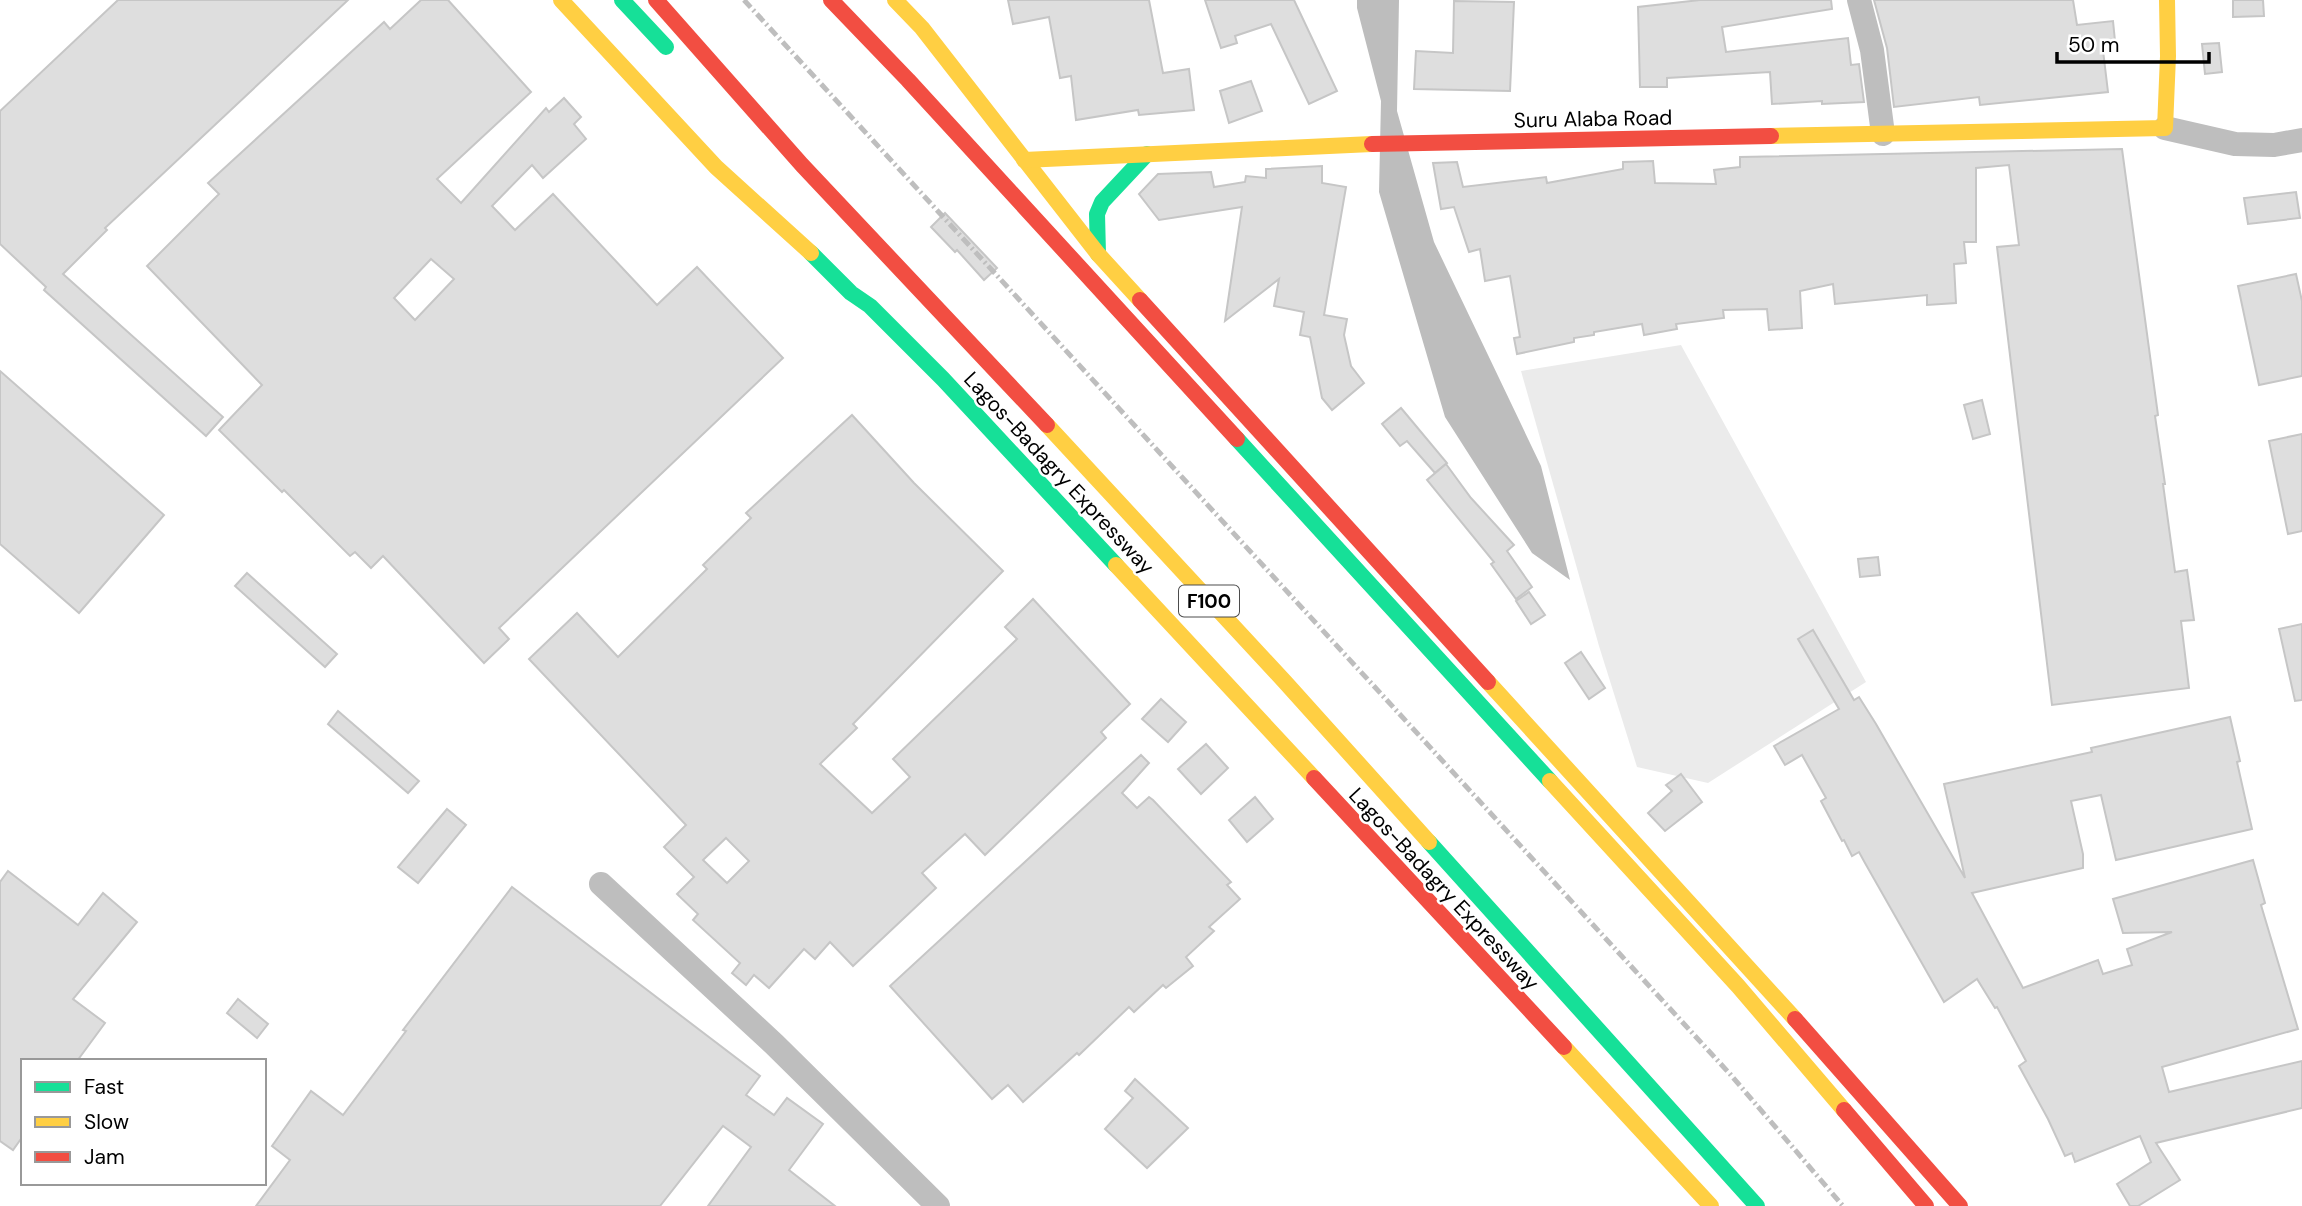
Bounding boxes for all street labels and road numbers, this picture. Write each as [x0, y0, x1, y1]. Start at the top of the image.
street label: Suru Alaba Road [1513, 104, 1673, 134]
street label: Lagos-Badagry Expressway [958, 366, 1161, 581]
road number: F100 [1179, 586, 1239, 616]
street label: Lagos-Badagry Expressway [1343, 782, 1546, 997]

